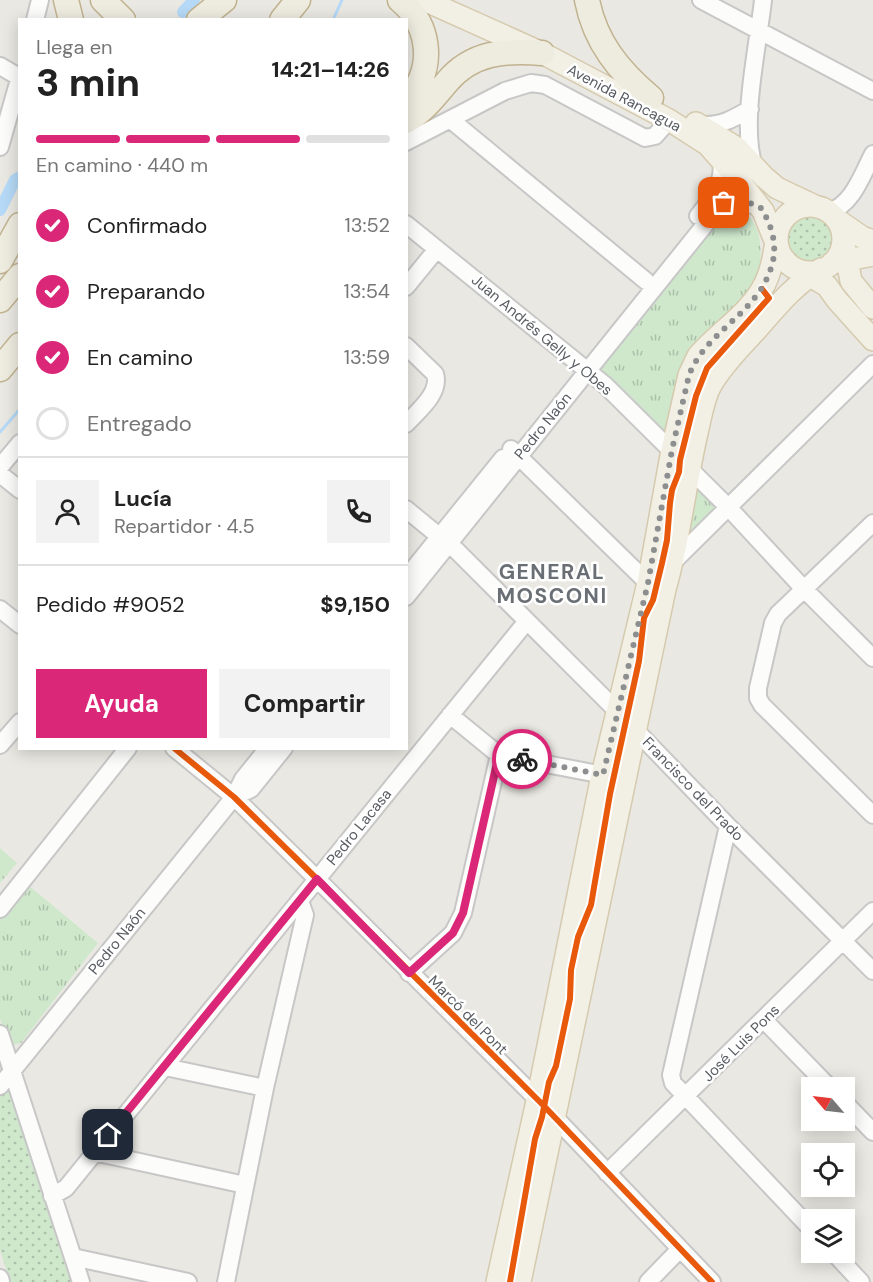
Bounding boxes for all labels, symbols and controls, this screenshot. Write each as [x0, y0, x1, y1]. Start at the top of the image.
text: Llega en [36, 34, 113, 60]
text: 14:21–14:26 [272, 55, 390, 84]
text: 3 min [36, 57, 140, 108]
street label: Avenida Rancagua [564, 60, 684, 136]
text: En camino · 440 m [36, 152, 208, 178]
pin [698, 177, 749, 228]
icon: bag [707, 186, 740, 219]
icon: check [36, 209, 69, 242]
text: Confirmado [87, 211, 207, 240]
text: 13:52 [345, 212, 390, 238]
street label: Juan Andrés Gelly y Obes [467, 270, 617, 400]
icon: check [36, 275, 69, 308]
text: Preparando [87, 277, 205, 306]
text: 13:54 [344, 278, 390, 304]
icon: check [36, 341, 69, 374]
text: En camino [87, 343, 193, 372]
text: 13:59 [344, 344, 390, 370]
street label: Pedro Naón [510, 388, 576, 464]
text: Entregado [87, 409, 192, 438]
button: person [36, 480, 99, 543]
button: phone [327, 480, 390, 543]
text: Lucía [114, 484, 172, 513]
text: Repartidor · 4.5 [114, 513, 255, 539]
district label: GENERAL MOSCONI [496, 558, 608, 610]
text: Pedido #9052 [36, 590, 185, 619]
text: $9,150 [320, 590, 390, 619]
button: Ayuda [36, 669, 207, 738]
button: Compartir [219, 669, 390, 738]
courier [492, 729, 552, 789]
street label: Francisco del Prado [638, 733, 748, 845]
icon: bike [506, 743, 539, 776]
street label: Pedro Lacasa [322, 785, 396, 869]
street label: Pedro Naón [84, 903, 150, 979]
street label: Marcó del Pont [424, 971, 512, 1059]
street label: José Luis Pons [698, 1000, 784, 1086]
north arrow [801, 1077, 855, 1131]
map controls [801, 1077, 855, 1263]
pin [82, 1109, 133, 1160]
icon: home [91, 1118, 124, 1151]
button: locate [801, 1143, 855, 1197]
button: layers [801, 1209, 855, 1263]

